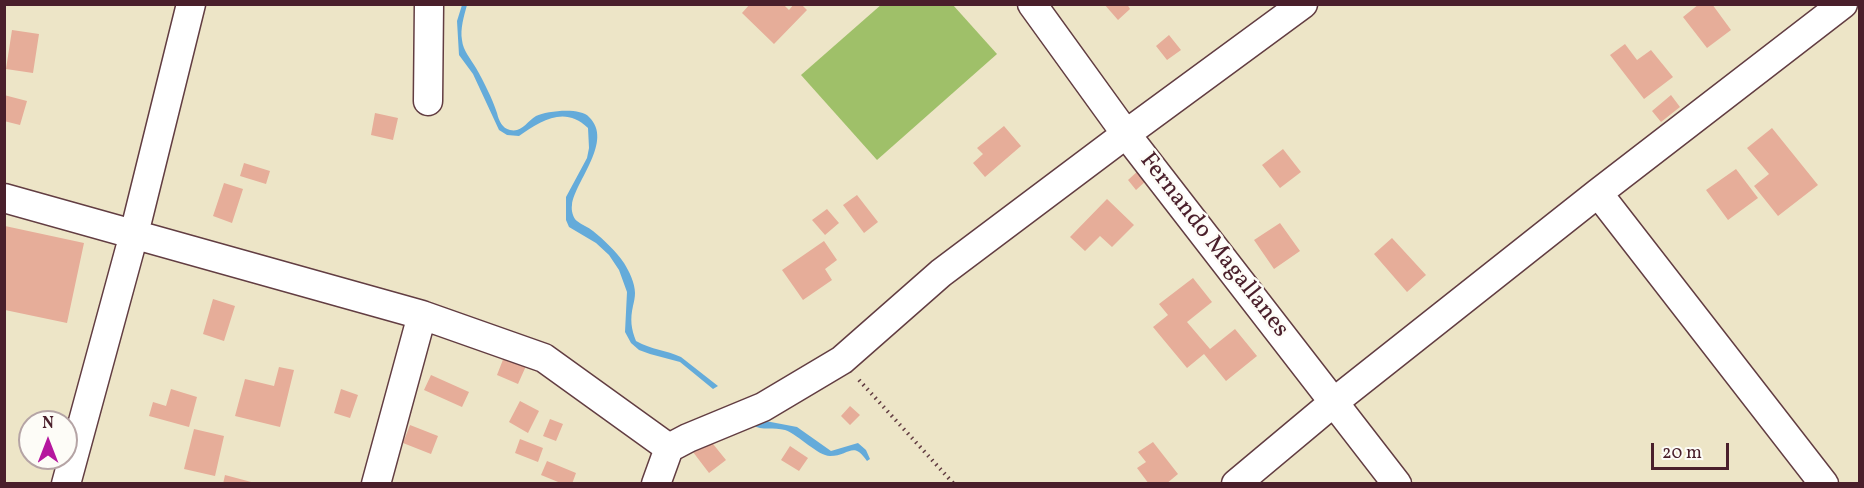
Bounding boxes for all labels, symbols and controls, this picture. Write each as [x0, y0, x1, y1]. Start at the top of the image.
street label: Fernando Magallanes [1132, 148, 1294, 344]
north arrow [18, 410, 78, 470]
text: N [42, 413, 54, 435]
scale bar [1654, 431, 1732, 469]
text: 20 m [1662, 441, 1702, 466]

